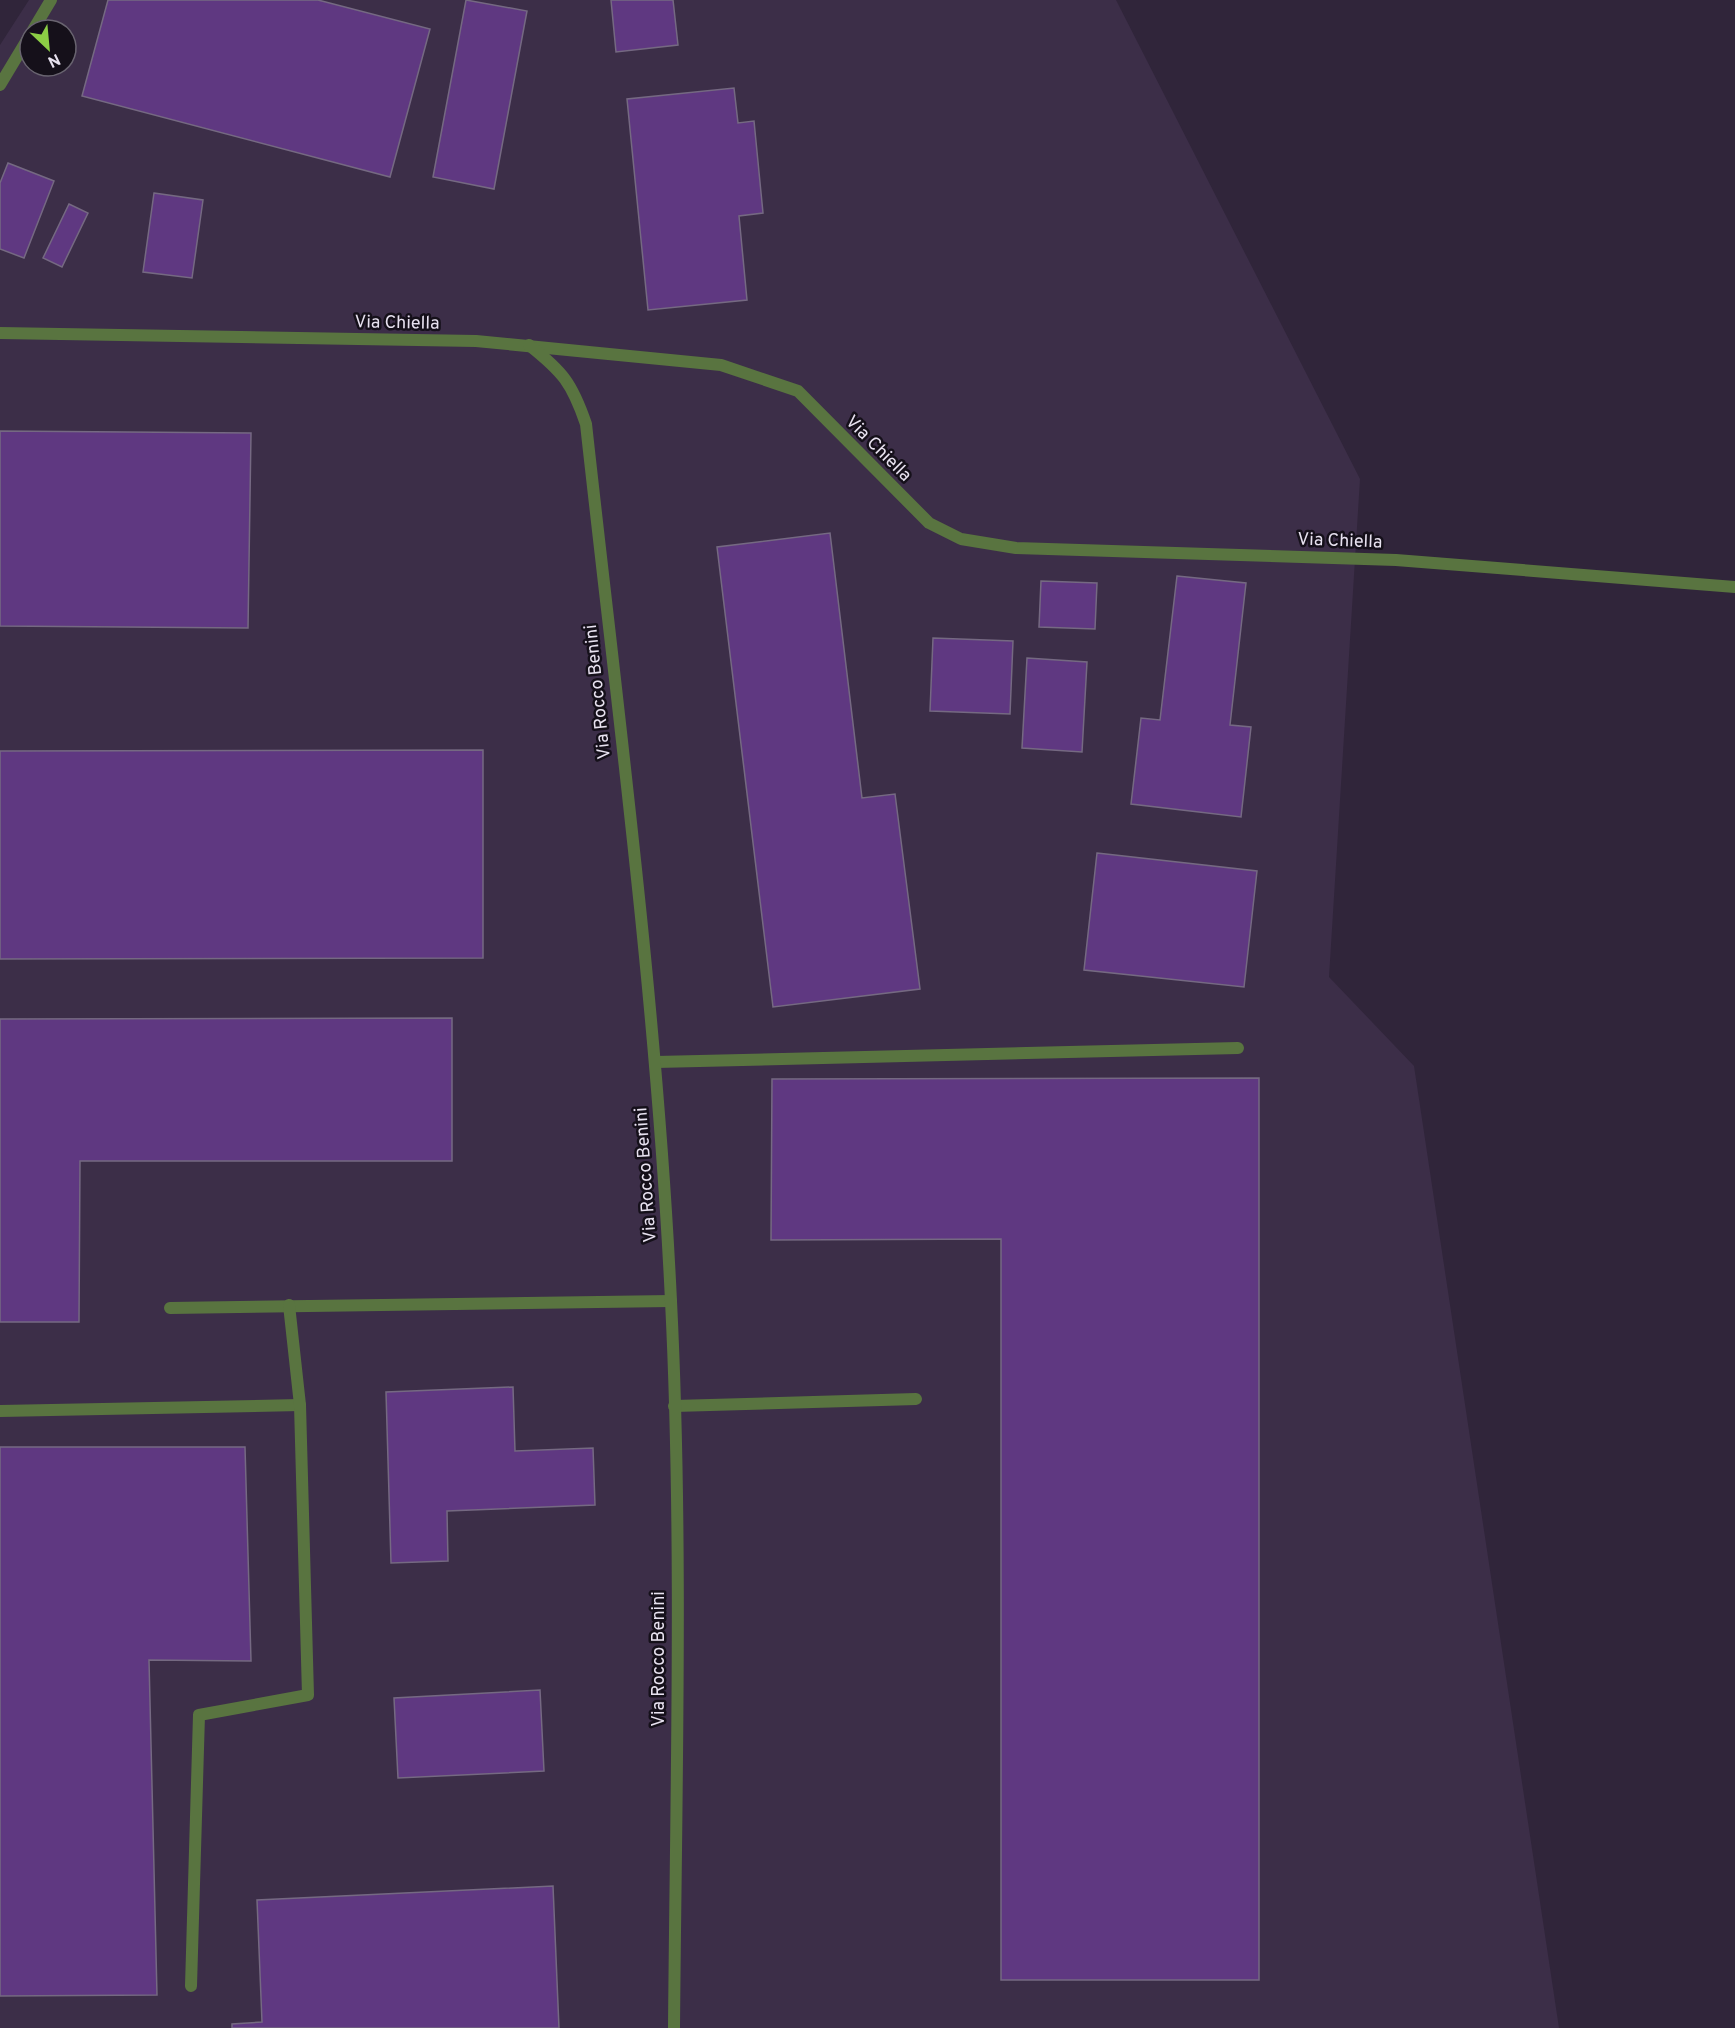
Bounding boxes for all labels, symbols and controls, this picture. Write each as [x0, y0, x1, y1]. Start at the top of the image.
north arrow [18, 18, 78, 78]
text: N [44, 48, 63, 71]
street label: Via Chiella [354, 311, 440, 336]
street label: Via Chiella [840, 411, 916, 487]
street label: Via Chiella [1297, 529, 1383, 554]
street label: Via Rocco Benini [580, 623, 617, 761]
street label: Via Rocco Benini [630, 1106, 663, 1243]
street label: Via Rocco Benini [648, 1591, 671, 1727]

